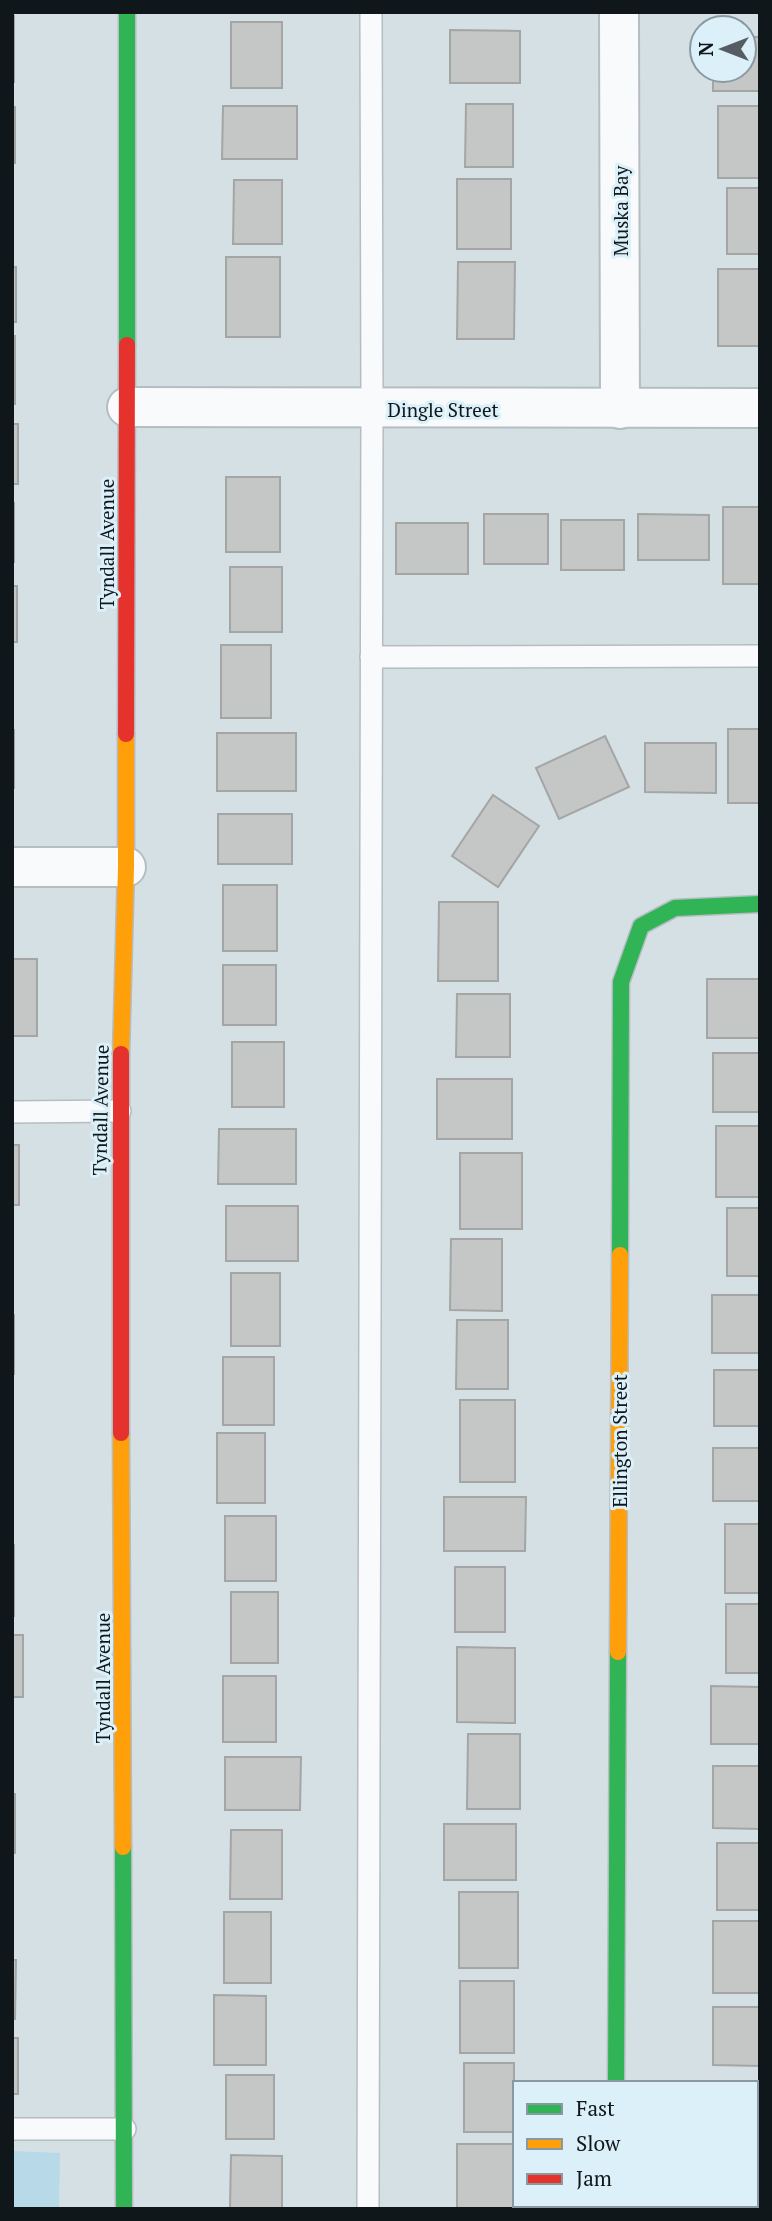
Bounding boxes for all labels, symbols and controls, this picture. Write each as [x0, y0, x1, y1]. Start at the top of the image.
north arrow [688, 14, 758, 84]
text: N [693, 41, 718, 56]
street label: Muska Bay [608, 165, 633, 256]
street label: Dingle Street [387, 397, 499, 422]
street label: Tyndall Avenue [94, 479, 119, 609]
street label: Tyndall Avenue [86, 1044, 114, 1176]
street label: Ellington Street [607, 1374, 632, 1508]
street label: Tyndall Avenue [90, 1613, 115, 1743]
legend [513, 2081, 758, 2207]
text: Fast [576, 2094, 615, 2122]
text: Slow [576, 2129, 621, 2157]
text: Jam [576, 2164, 612, 2192]

